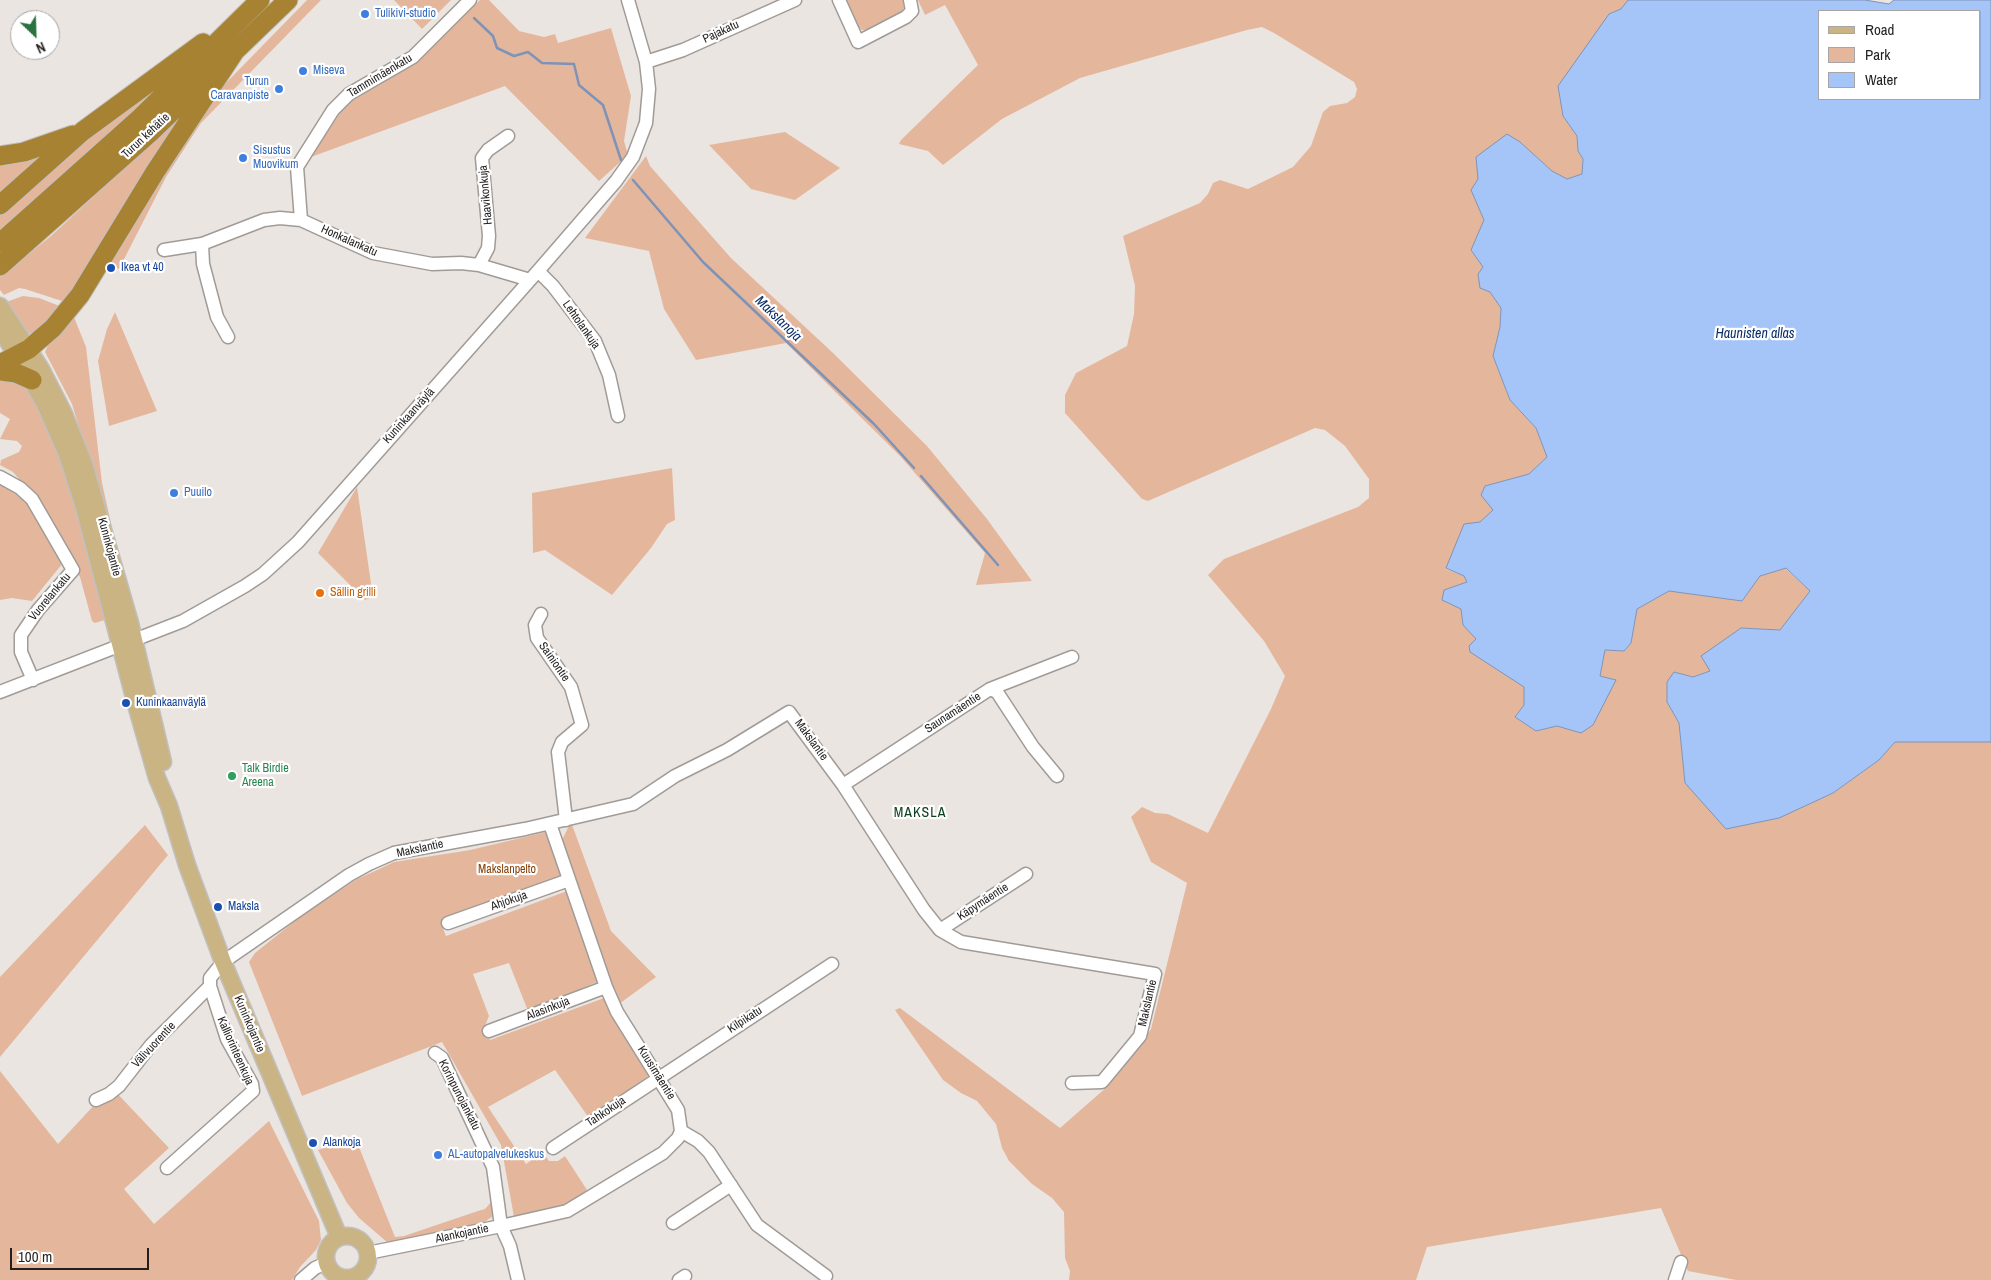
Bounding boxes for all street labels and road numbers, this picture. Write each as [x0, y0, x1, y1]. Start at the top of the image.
street label: Pajakatu [701, 17, 741, 47]
street label: Tammimäenkatu [345, 51, 415, 101]
street label: Turun kehätie [119, 110, 173, 162]
street label: Haavikonkuja [476, 165, 496, 225]
street label: Honkalankatu [319, 222, 379, 260]
street label: Lehtolankuja [559, 298, 603, 352]
street label: Kuninkaanväylä [380, 385, 438, 447]
street label: Kuninkojantie [94, 516, 124, 578]
street label: Vuorelankatu [26, 570, 74, 624]
street label: Sainiontie [535, 639, 573, 685]
street label: Saunamäentie [922, 690, 984, 736]
street label: Makslantie [791, 717, 831, 763]
street label: Makslantie [395, 837, 445, 861]
street label: Käpymäentie [955, 880, 1011, 924]
street label: Ahjokuja [489, 888, 529, 914]
street label: Makslantie [1136, 978, 1160, 1028]
street label: Kuninkojantie [231, 993, 267, 1055]
street label: Alasinkuja [524, 994, 572, 1024]
street label: Kilpikatu [725, 1004, 765, 1036]
street label: Kalliorinteenkuja [214, 1015, 256, 1087]
street label: Välivuorentie [129, 1019, 179, 1071]
street label: Kuusimäentie [634, 1043, 678, 1103]
street label: Korinpunojankatu [435, 1057, 483, 1133]
street label: Tahkokuja [584, 1094, 628, 1130]
street label: Alankojantie [434, 1221, 490, 1247]

